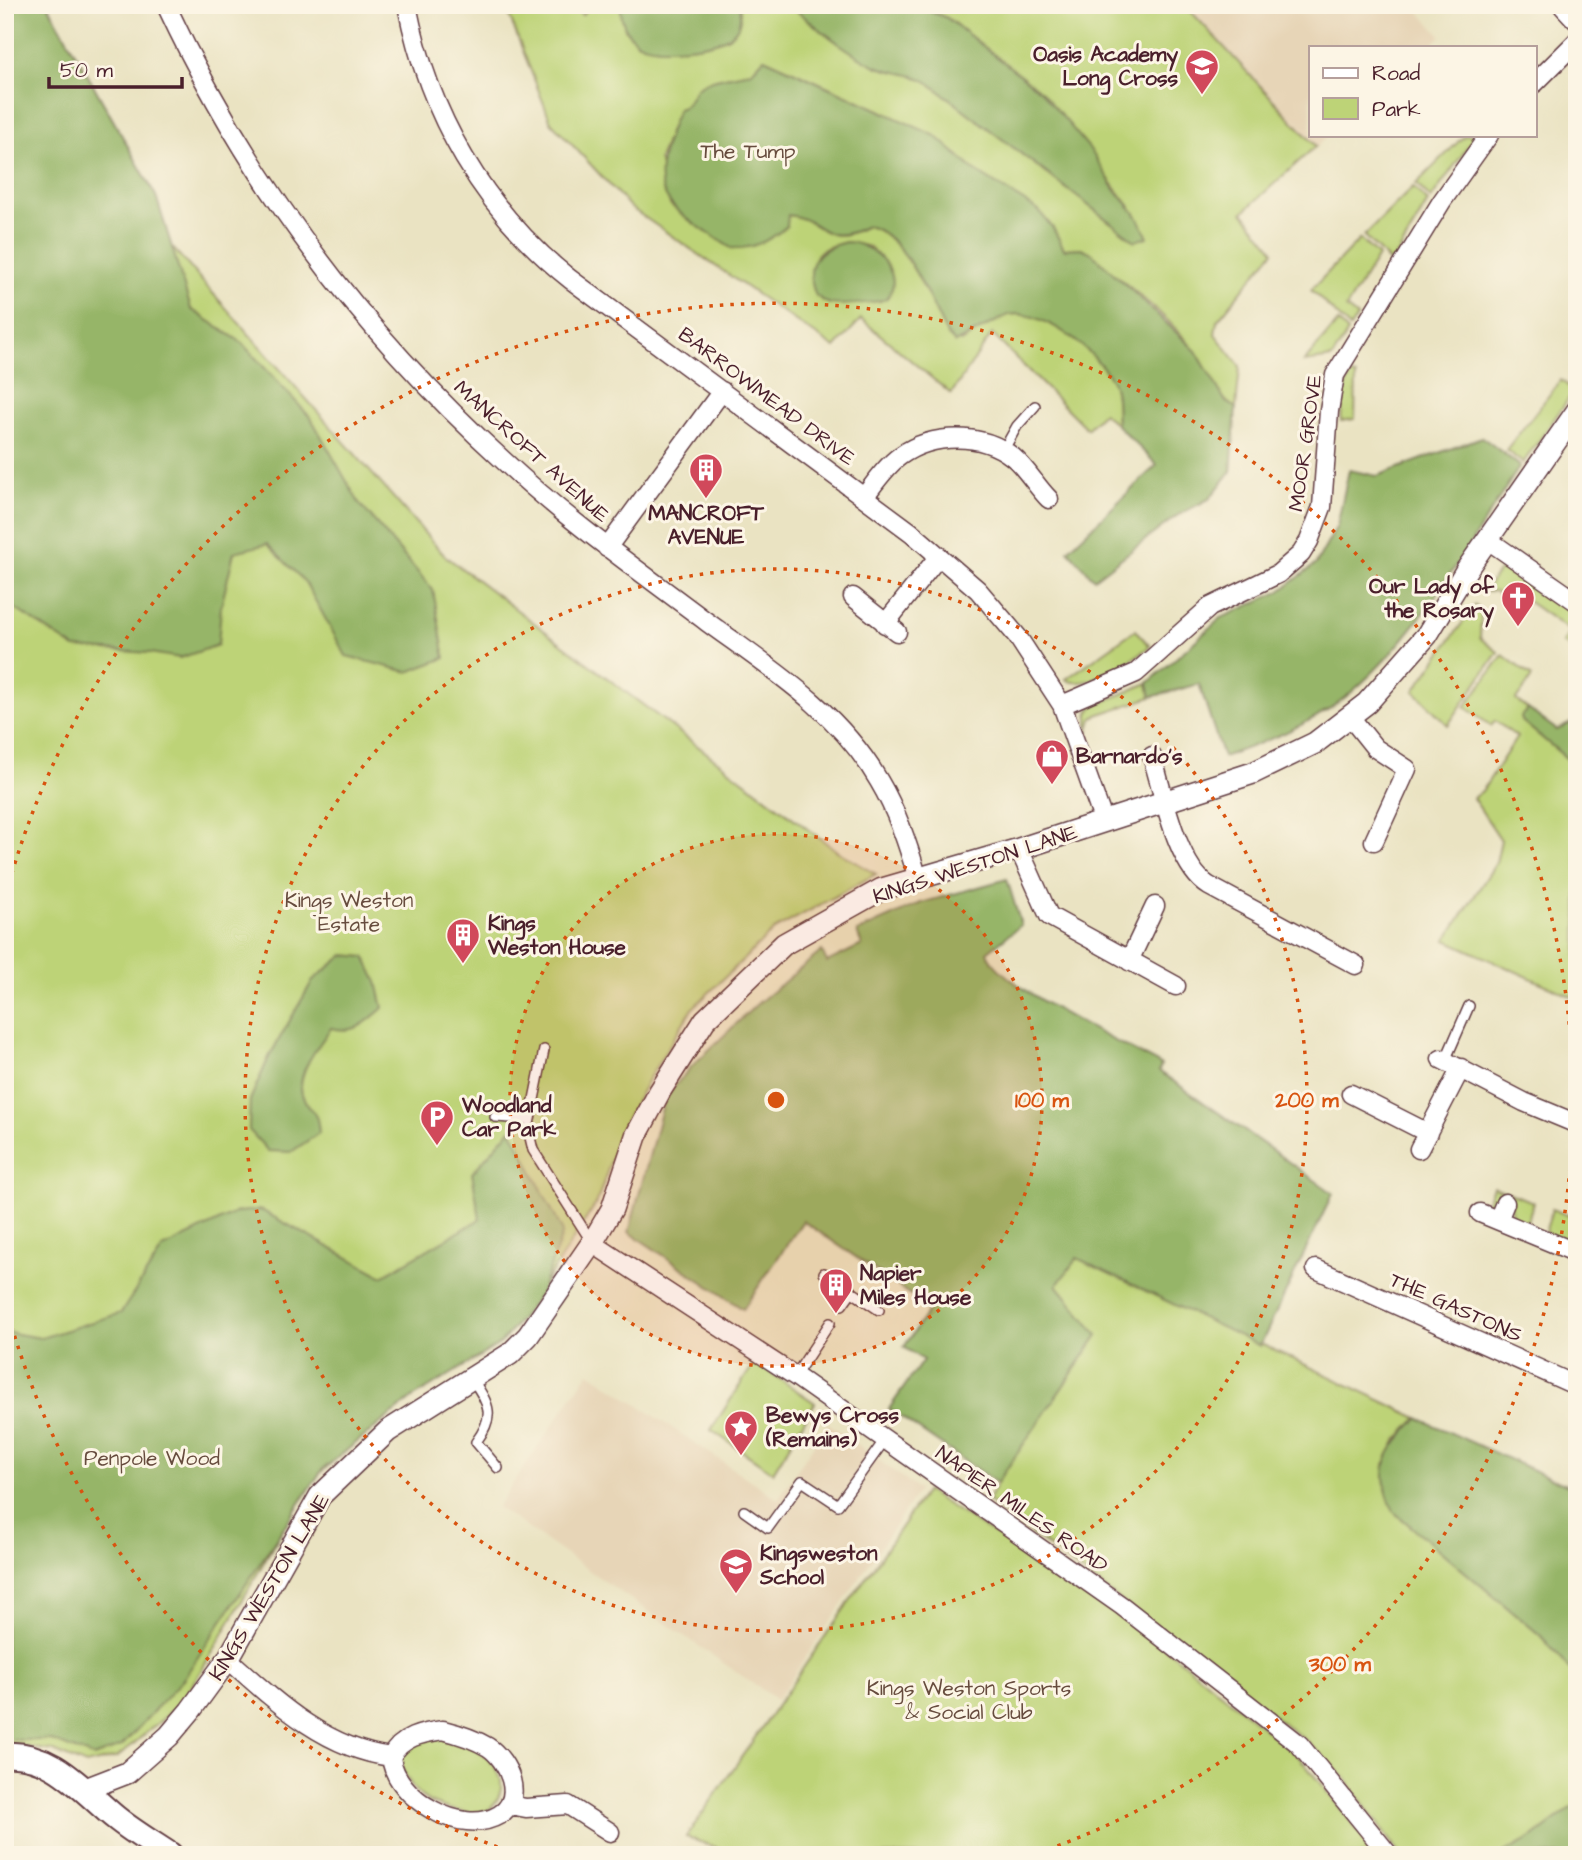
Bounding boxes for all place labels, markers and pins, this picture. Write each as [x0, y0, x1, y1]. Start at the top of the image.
place label: Oasis Academy Long Cross [1033, 40, 1178, 95]
school or university icon: Oasis Academy Long Cross [1183, 47, 1221, 96]
building icon: MANCROFT AVENUE [687, 451, 725, 500]
place label: MANCROFT AVENUE [648, 499, 765, 552]
place label: Our Lady of the Rosary [1369, 572, 1495, 628]
church icon: Our Lady of the Rosary [1499, 579, 1537, 628]
shop icon: Barnardo's [1033, 737, 1071, 786]
place label: Barnardo's [1076, 742, 1183, 771]
place label: Kings Weston House [487, 909, 627, 962]
building icon: Kings Weston House [444, 916, 482, 965]
centre of rings [764, 1088, 788, 1112]
place label: Woodland Car Park [461, 1091, 556, 1144]
parking icon: Woodland Car Park [418, 1098, 456, 1147]
place label: Napier Miles House [860, 1259, 972, 1312]
building icon: Napier Miles House [817, 1266, 855, 1315]
place label: Bewys Cross (Remains) [765, 1401, 900, 1454]
place icon: Bewys Cross (Remains) [722, 1408, 760, 1457]
place label: Kingsweston School [759, 1539, 878, 1592]
school or university icon: Kingsweston School [717, 1546, 755, 1595]

